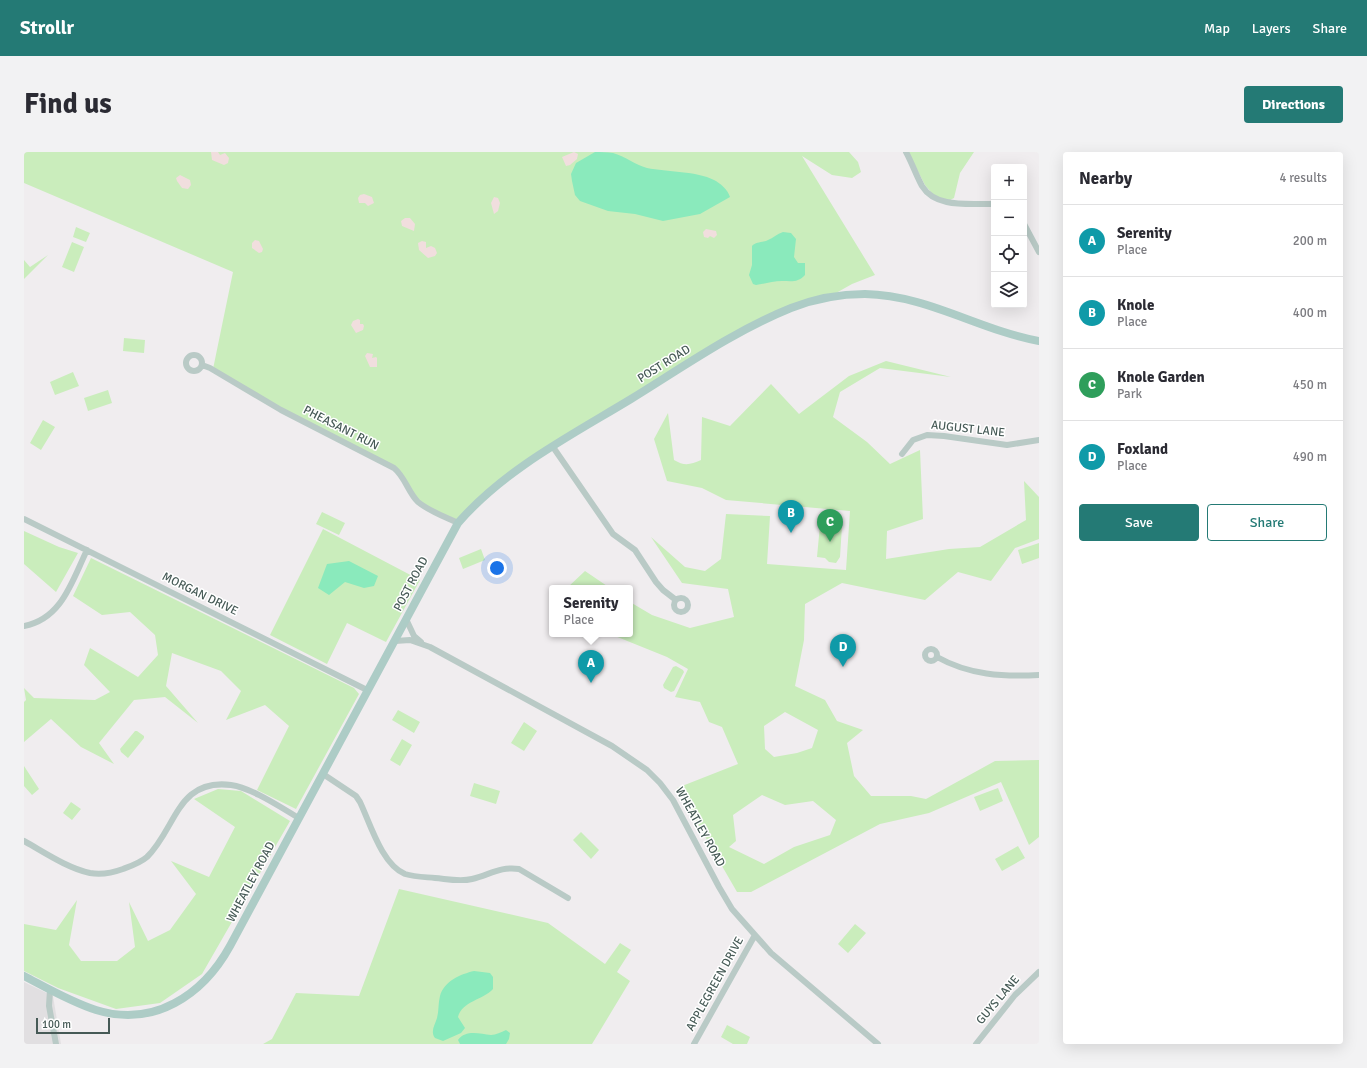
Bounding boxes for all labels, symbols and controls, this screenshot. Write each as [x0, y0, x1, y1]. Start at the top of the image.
text: Strollr [20, 16, 74, 40]
text: Map [1204, 20, 1230, 37]
text: Layers [1252, 20, 1291, 37]
text: Share [1313, 20, 1347, 37]
button: Directions [1244, 86, 1343, 123]
text: Find us [24, 87, 112, 121]
map controls [991, 164, 1027, 308]
button: + [991, 164, 1027, 200]
text: Nearby [1079, 168, 1132, 189]
text: 4 results [1279, 170, 1327, 186]
button: − [991, 200, 1027, 236]
text: Serenity [1117, 224, 1172, 242]
text: A [1088, 233, 1096, 249]
text: 200 m [1293, 233, 1327, 249]
button: locate [991, 236, 1027, 272]
text: Place [1117, 242, 1147, 258]
button: layers [991, 272, 1027, 308]
text: Knole [1117, 296, 1154, 314]
text: B [1088, 305, 1096, 321]
text: 400 m [1293, 305, 1327, 321]
text: Place [1117, 314, 1147, 330]
street label: POST ROAD [635, 342, 693, 386]
text: Knole Garden [1117, 368, 1205, 386]
text: C [1088, 377, 1096, 393]
text: 450 m [1293, 377, 1327, 393]
text: Park [1117, 386, 1142, 402]
street label: PHEASANT RUN [301, 402, 381, 454]
street label: AUGUST LANE [930, 418, 1006, 440]
text: Foxland [1117, 440, 1168, 458]
text: D [1088, 449, 1096, 465]
text: 490 m [1293, 449, 1327, 465]
text: Place [1117, 458, 1147, 474]
pin: B [778, 500, 804, 533]
button: Save [1079, 504, 1199, 541]
button: Share [1207, 504, 1327, 541]
pin: C [817, 509, 843, 542]
street label: POST ROAD [390, 554, 432, 614]
your location [487, 558, 507, 578]
street label: MORGAN DRIVE [160, 569, 241, 619]
popup [549, 585, 633, 637]
text: Serenity [564, 594, 618, 612]
text: Place [564, 612, 594, 628]
pin: D [830, 634, 856, 667]
pin: A [578, 650, 604, 683]
street label: WHEATLEY ROAD [672, 784, 728, 870]
street label: WHEATLEY ROAD [223, 839, 279, 925]
street label: APPLEGREEN DRIVE [683, 934, 747, 1034]
street label: GUYS LANE [973, 972, 1023, 1028]
scale bar [36, 1016, 110, 1035]
text: 100 m [42, 1018, 71, 1031]

